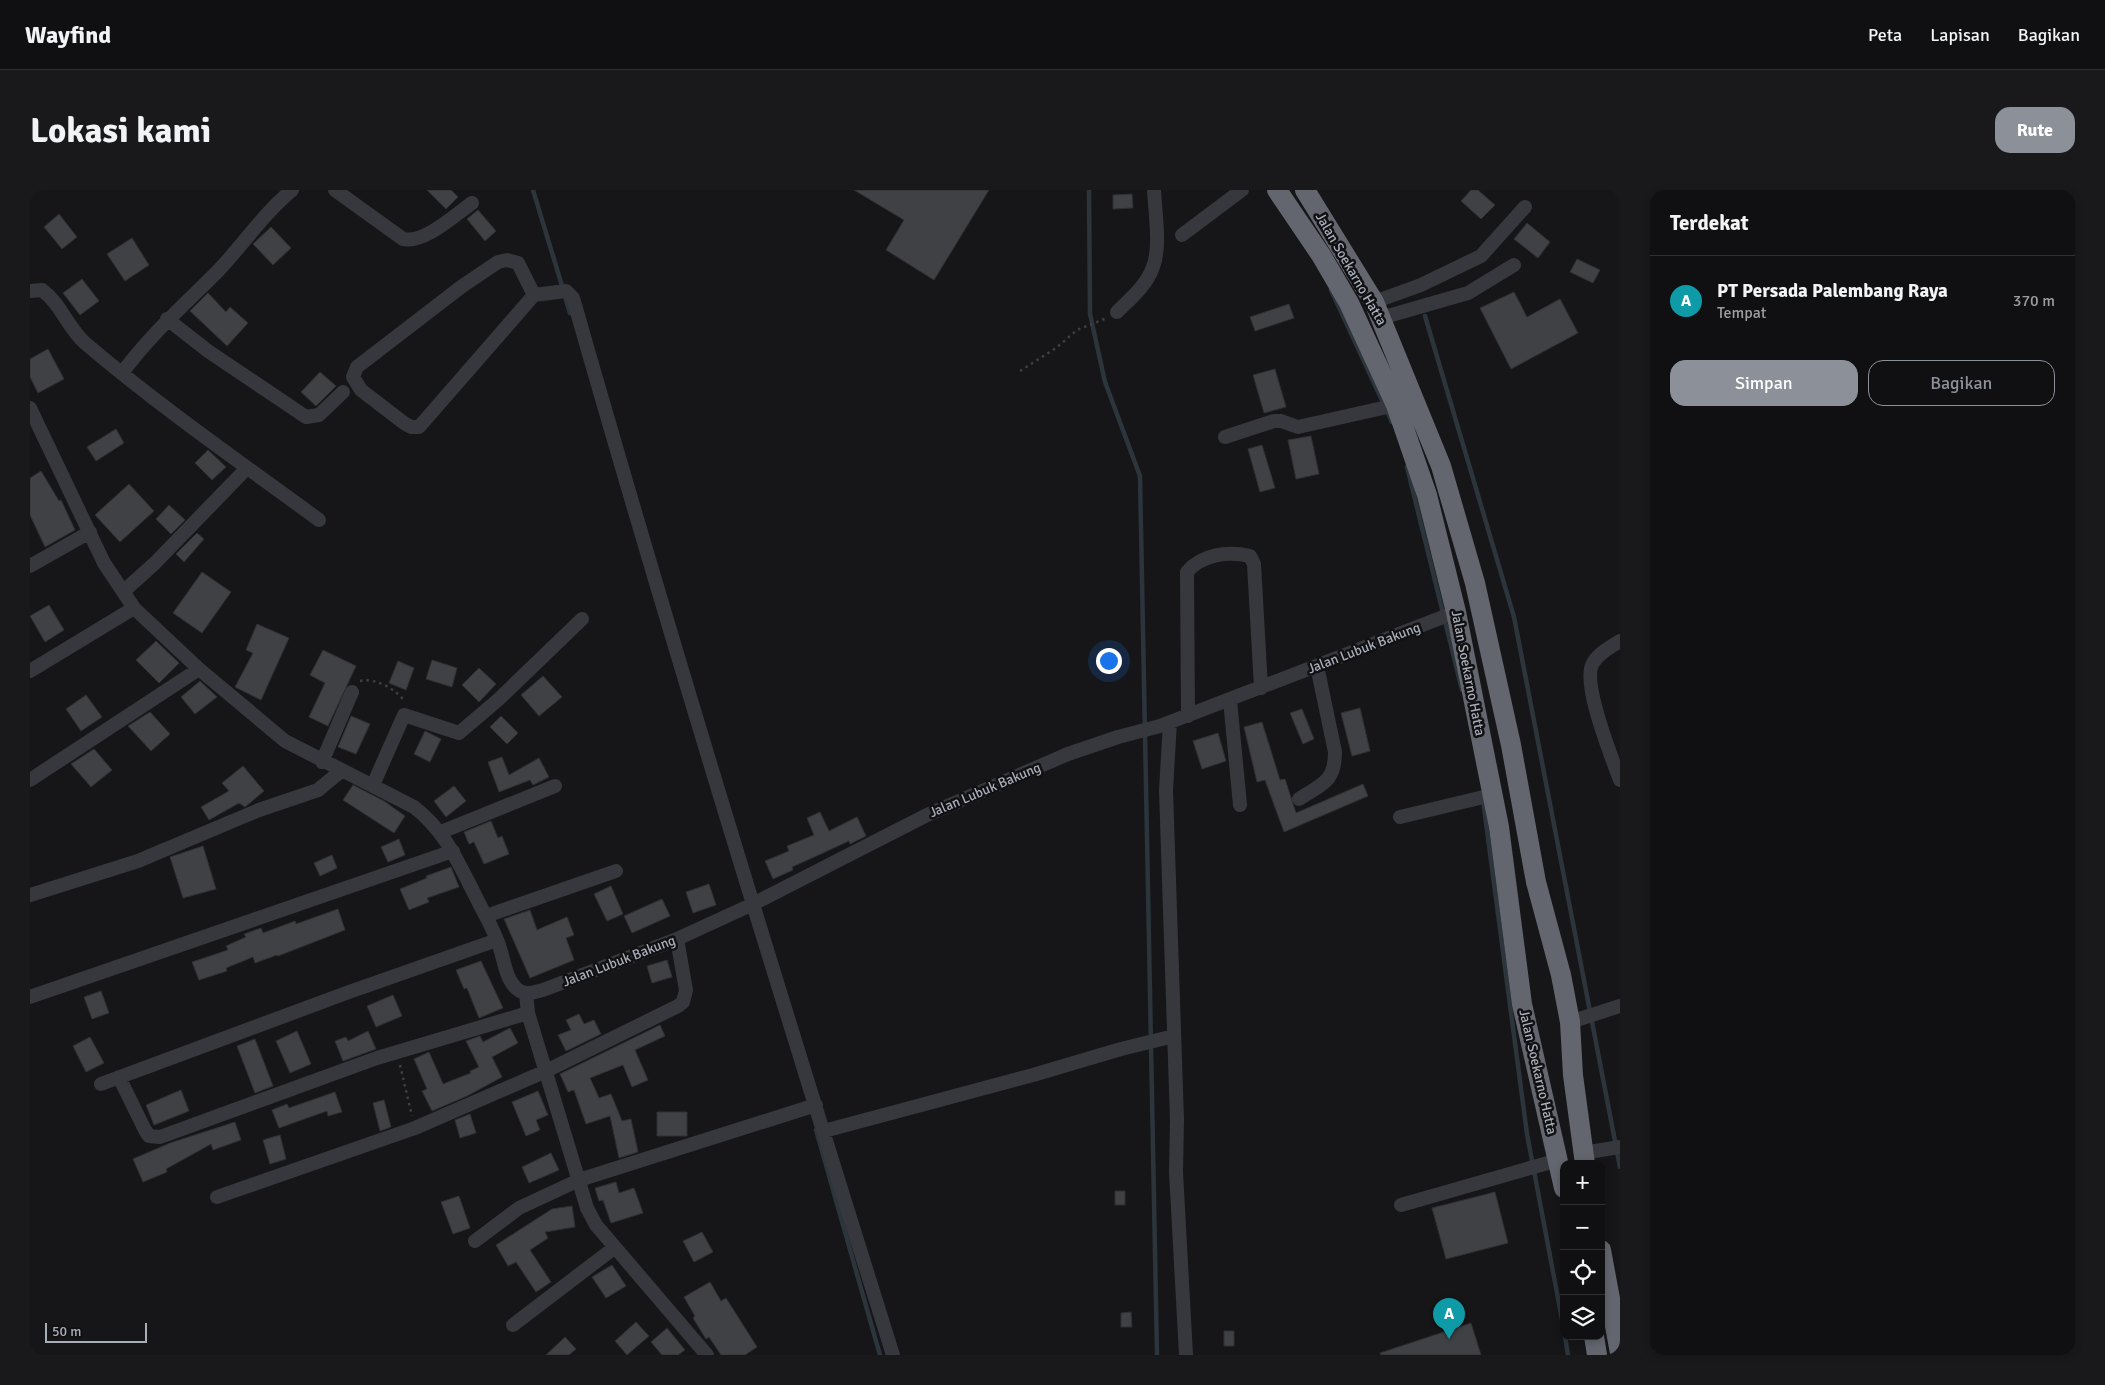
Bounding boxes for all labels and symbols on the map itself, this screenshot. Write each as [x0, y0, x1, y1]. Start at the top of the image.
street label: Jalan Soekarno Hatta [1312, 210, 1390, 328]
street label: Jalan Soekarno Hatta [1447, 609, 1489, 737]
street label: Jalan Lubuk Bakung [1305, 619, 1423, 677]
your location [1096, 648, 1122, 674]
street label: Jalan Lubuk Bakung [927, 759, 1043, 821]
street label: Jalan Lubuk Bakung [560, 932, 678, 990]
street label: Jalan Soekarno Hatta [1515, 1008, 1561, 1136]
pin: A [1433, 1298, 1465, 1339]
scale bar [45, 1320, 148, 1343]

